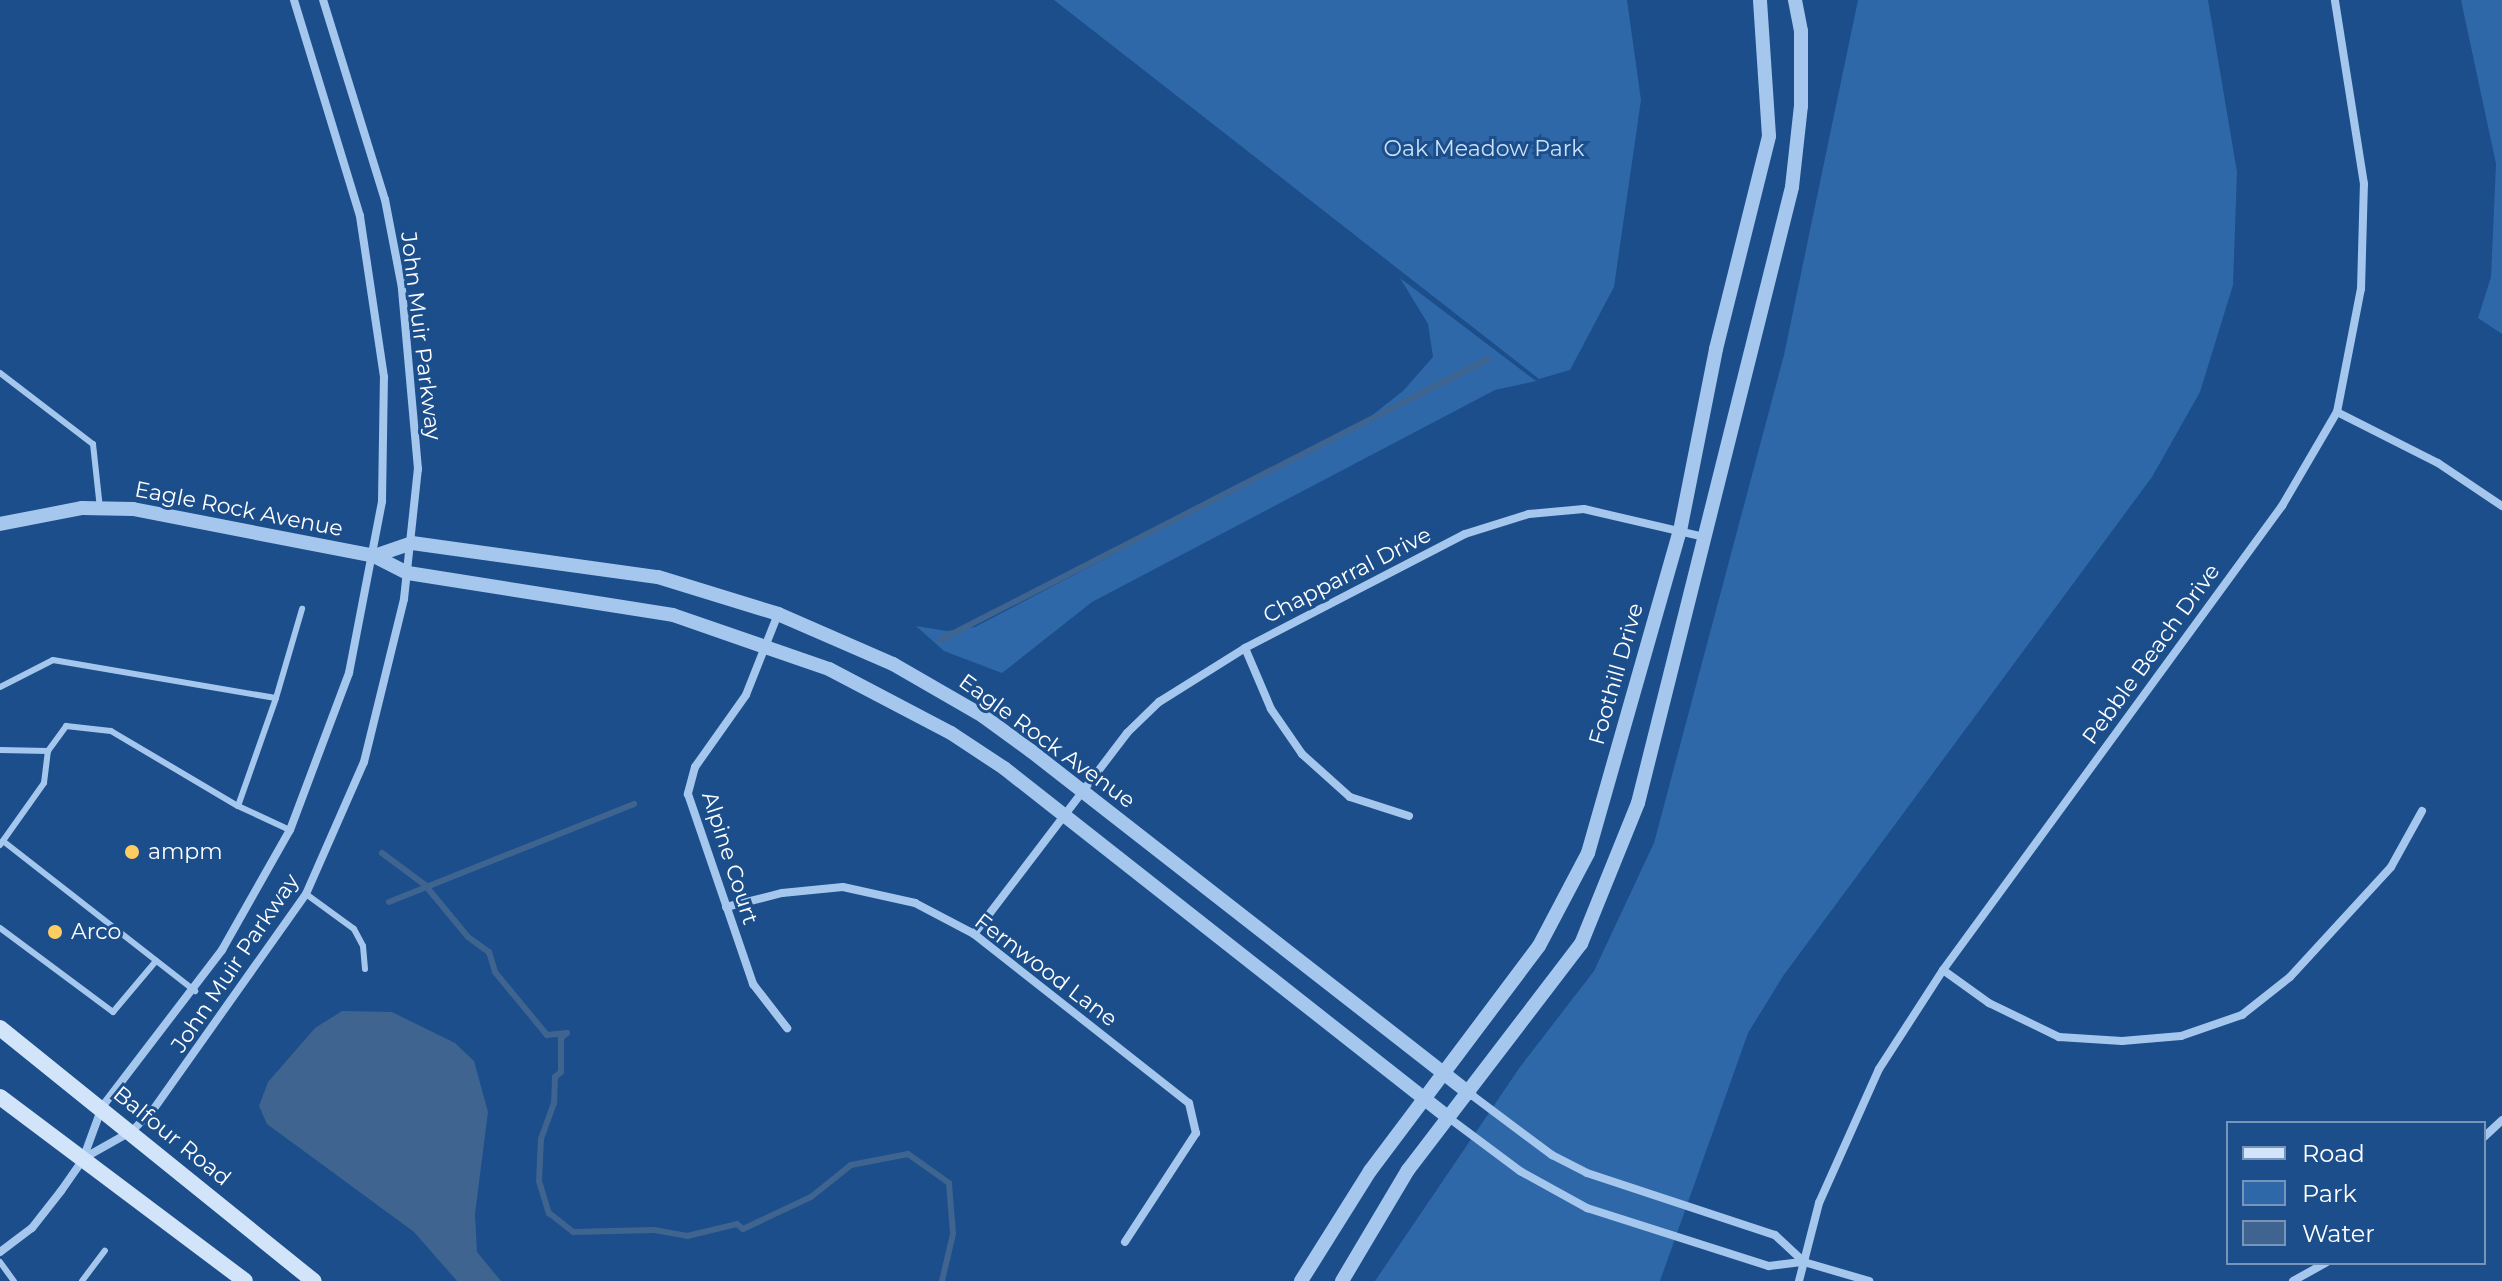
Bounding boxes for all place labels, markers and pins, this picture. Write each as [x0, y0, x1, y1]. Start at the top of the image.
place label: ampm [148, 839, 223, 865]
marker: ampm [123, 843, 141, 861]
place label: Arco [71, 919, 121, 945]
marker: Arco [46, 923, 64, 941]

